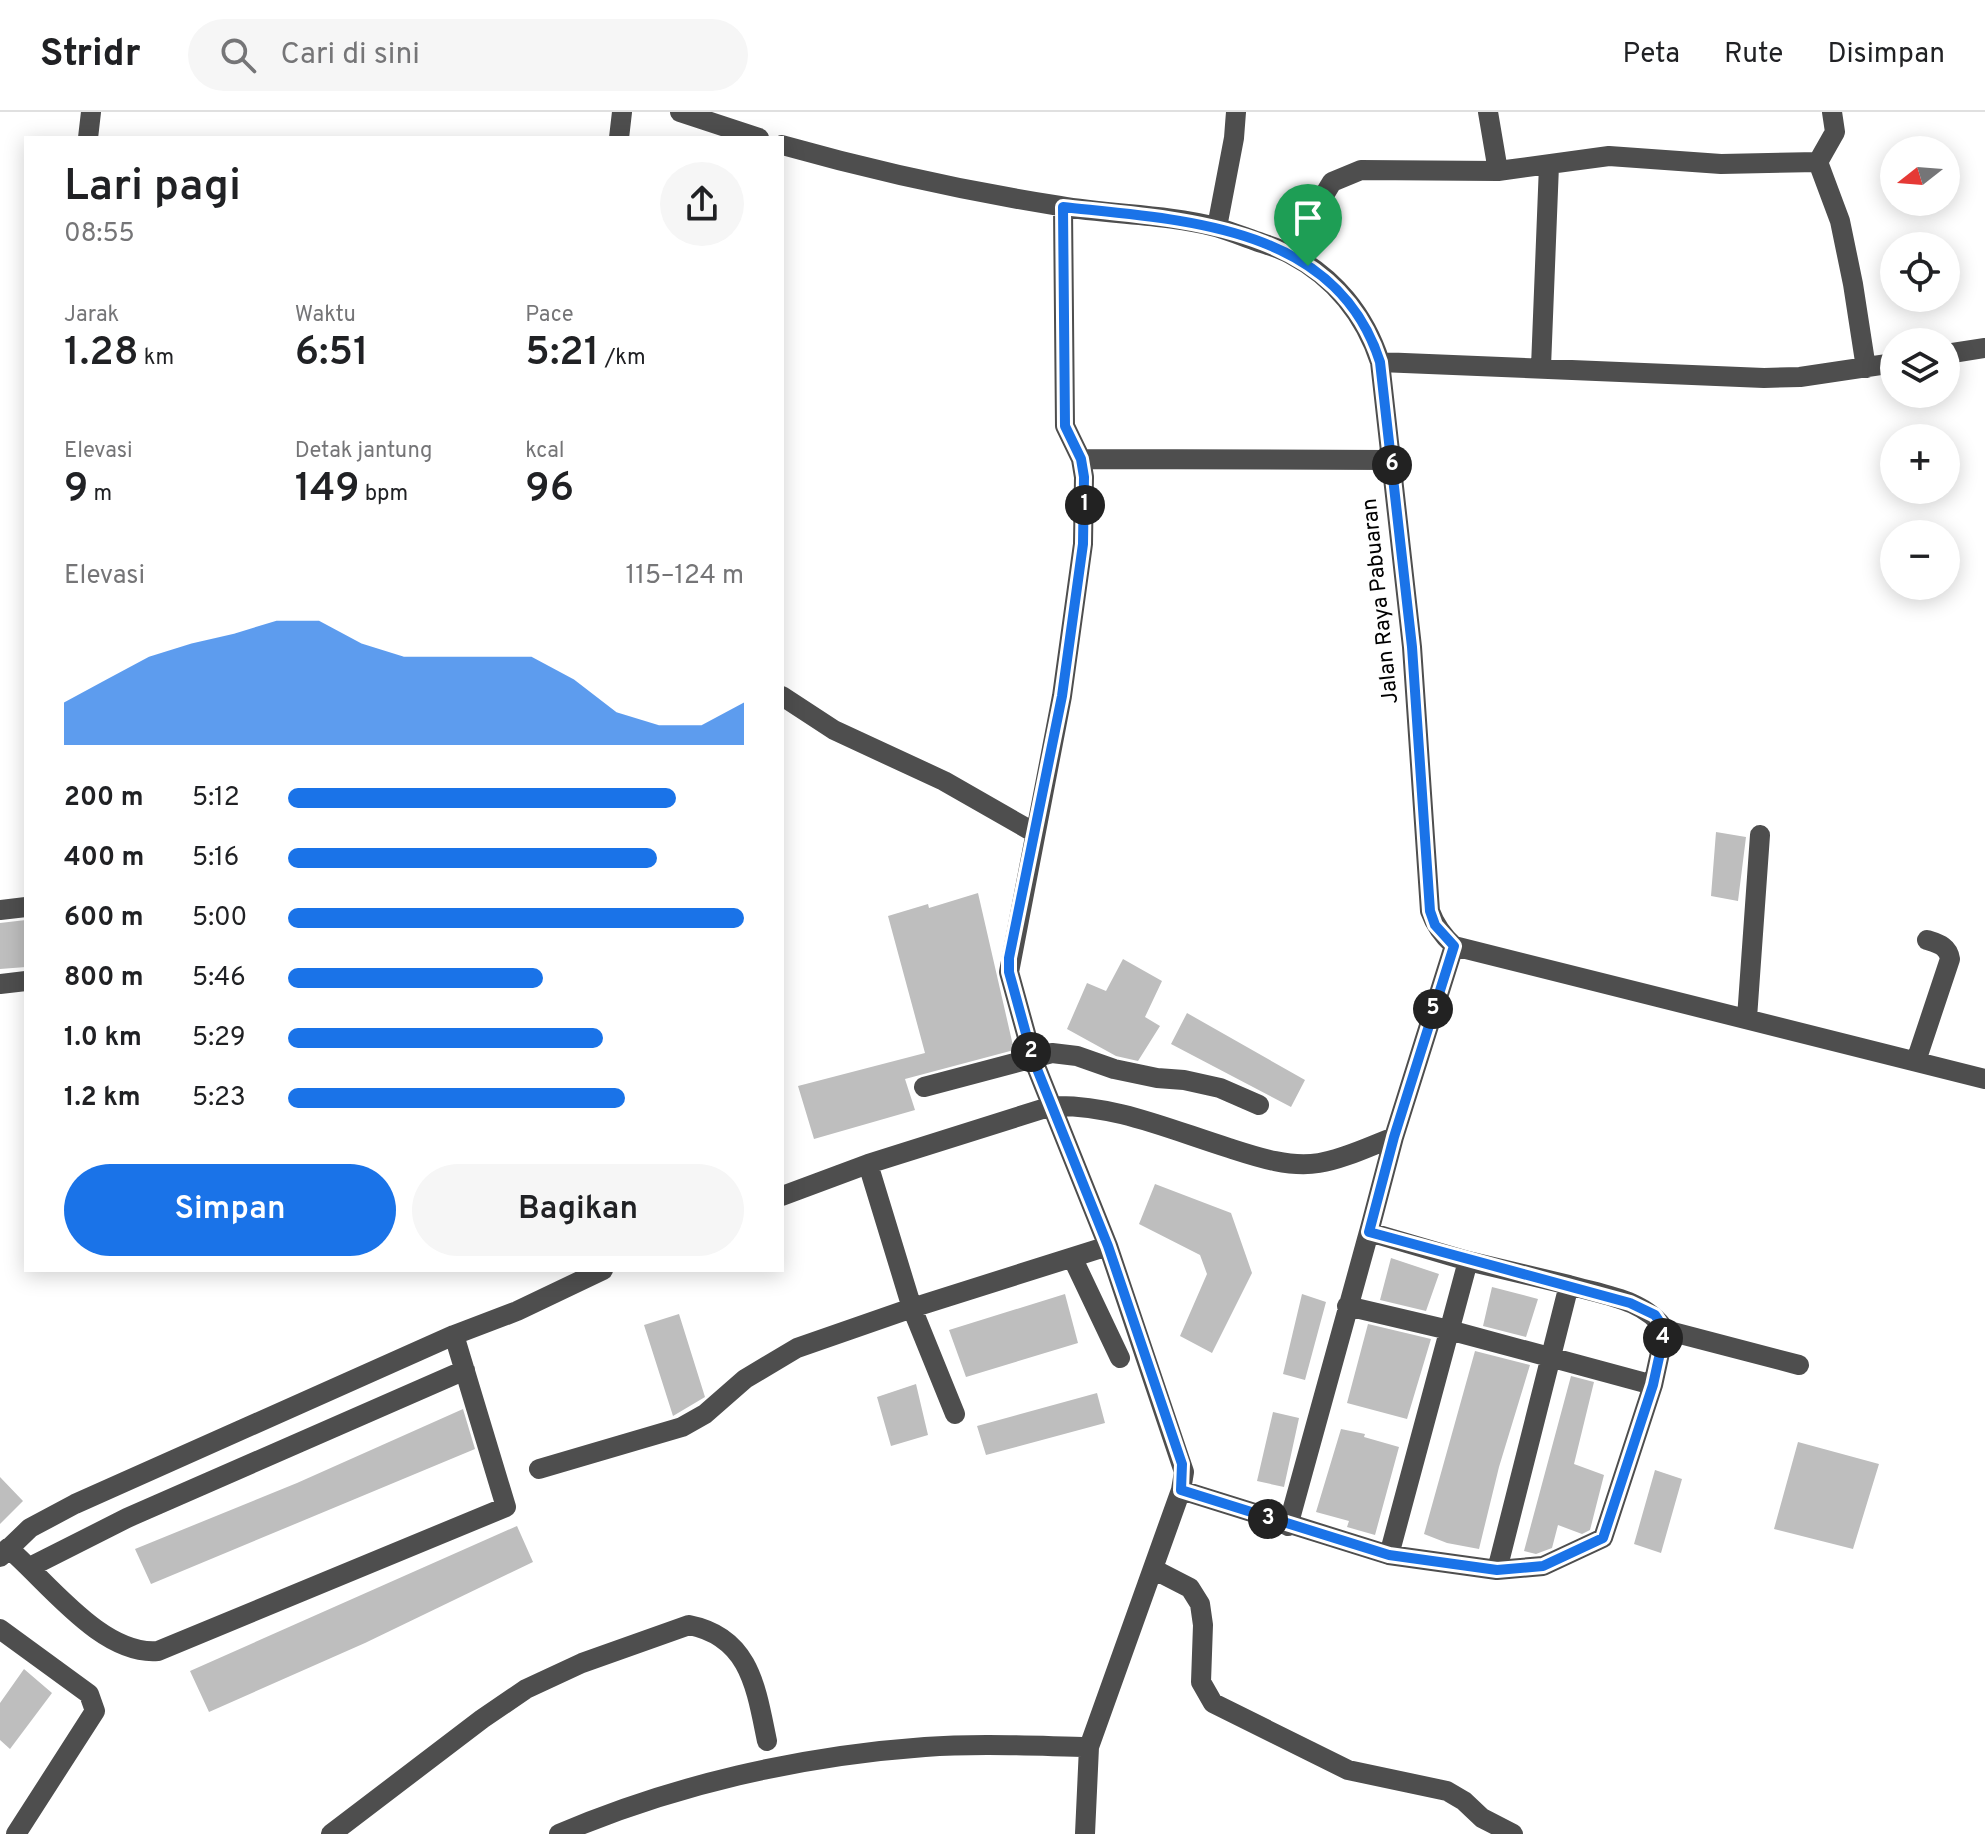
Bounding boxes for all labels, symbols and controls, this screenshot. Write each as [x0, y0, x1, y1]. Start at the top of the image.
search box [188, 19, 748, 91]
text: Stridr [40, 31, 140, 80]
icon: search [216, 33, 260, 77]
text: Cari di sini [280, 37, 420, 74]
text: Peta [1623, 37, 1680, 73]
text: Rute [1724, 37, 1783, 73]
text: Disimpan [1827, 37, 1945, 73]
north arrow [1880, 136, 1960, 216]
map controls [1880, 136, 1960, 600]
text: Lari pagi [64, 160, 241, 216]
button: share [660, 162, 744, 246]
pin [1274, 184, 1342, 266]
icon: arrive [1286, 196, 1330, 240]
text: 08:55 [64, 218, 135, 251]
button: locate [1880, 232, 1960, 312]
text: Jarak [64, 302, 119, 329]
text: Waktu [295, 302, 356, 329]
text: Pace [525, 302, 574, 329]
button: layers [1880, 328, 1960, 408]
text: 1.28 [64, 329, 139, 379]
text: 6:51 [295, 329, 369, 379]
text: 5:21 [525, 329, 599, 379]
text: km [139, 345, 174, 372]
text: /km [599, 345, 646, 372]
button: + [1880, 424, 1960, 504]
text: Elevasi [64, 438, 133, 465]
text: Detak jantung [295, 438, 433, 465]
text: kcal [525, 438, 564, 465]
pin: 6 [1372, 445, 1412, 485]
text: 6 [1385, 451, 1399, 478]
text: 9 [64, 465, 88, 515]
text: 149 [295, 465, 360, 515]
text: 96 [525, 465, 574, 515]
text: m [88, 481, 112, 508]
text: bpm [360, 481, 408, 508]
pin: 1 [1065, 485, 1105, 525]
text: 1 [1081, 491, 1089, 518]
street label: Jalan Raya Pabuaran [1357, 497, 1405, 705]
button: − [1880, 520, 1960, 600]
text: Elevasi [64, 560, 145, 593]
text: 115–124 m [626, 560, 744, 593]
text: 200 m [64, 782, 143, 815]
text: 5:12 [192, 782, 240, 815]
text: 400 m [64, 842, 144, 875]
text: 5:16 [192, 842, 239, 875]
text: 600 m [64, 902, 144, 935]
text: 5:00 [192, 902, 247, 935]
text: 800 m [64, 962, 144, 995]
text: 5:46 [192, 962, 246, 995]
pin: 5 [1413, 989, 1453, 1029]
text: 5 [1426, 995, 1440, 1022]
text: 1.0 km [64, 1022, 142, 1055]
text: 5:29 [192, 1022, 245, 1055]
pin: 2 [1011, 1032, 1051, 1072]
text: 2 [1024, 1038, 1038, 1065]
text: 1.2 km [64, 1082, 141, 1115]
text: 5:23 [192, 1082, 246, 1115]
button: Simpan [64, 1164, 396, 1256]
button: Bagikan [412, 1164, 744, 1256]
pin: 4 [1643, 1318, 1683, 1358]
text: 4 [1656, 1324, 1670, 1351]
pin: 3 [1248, 1499, 1288, 1539]
text: 3 [1261, 1505, 1275, 1532]

